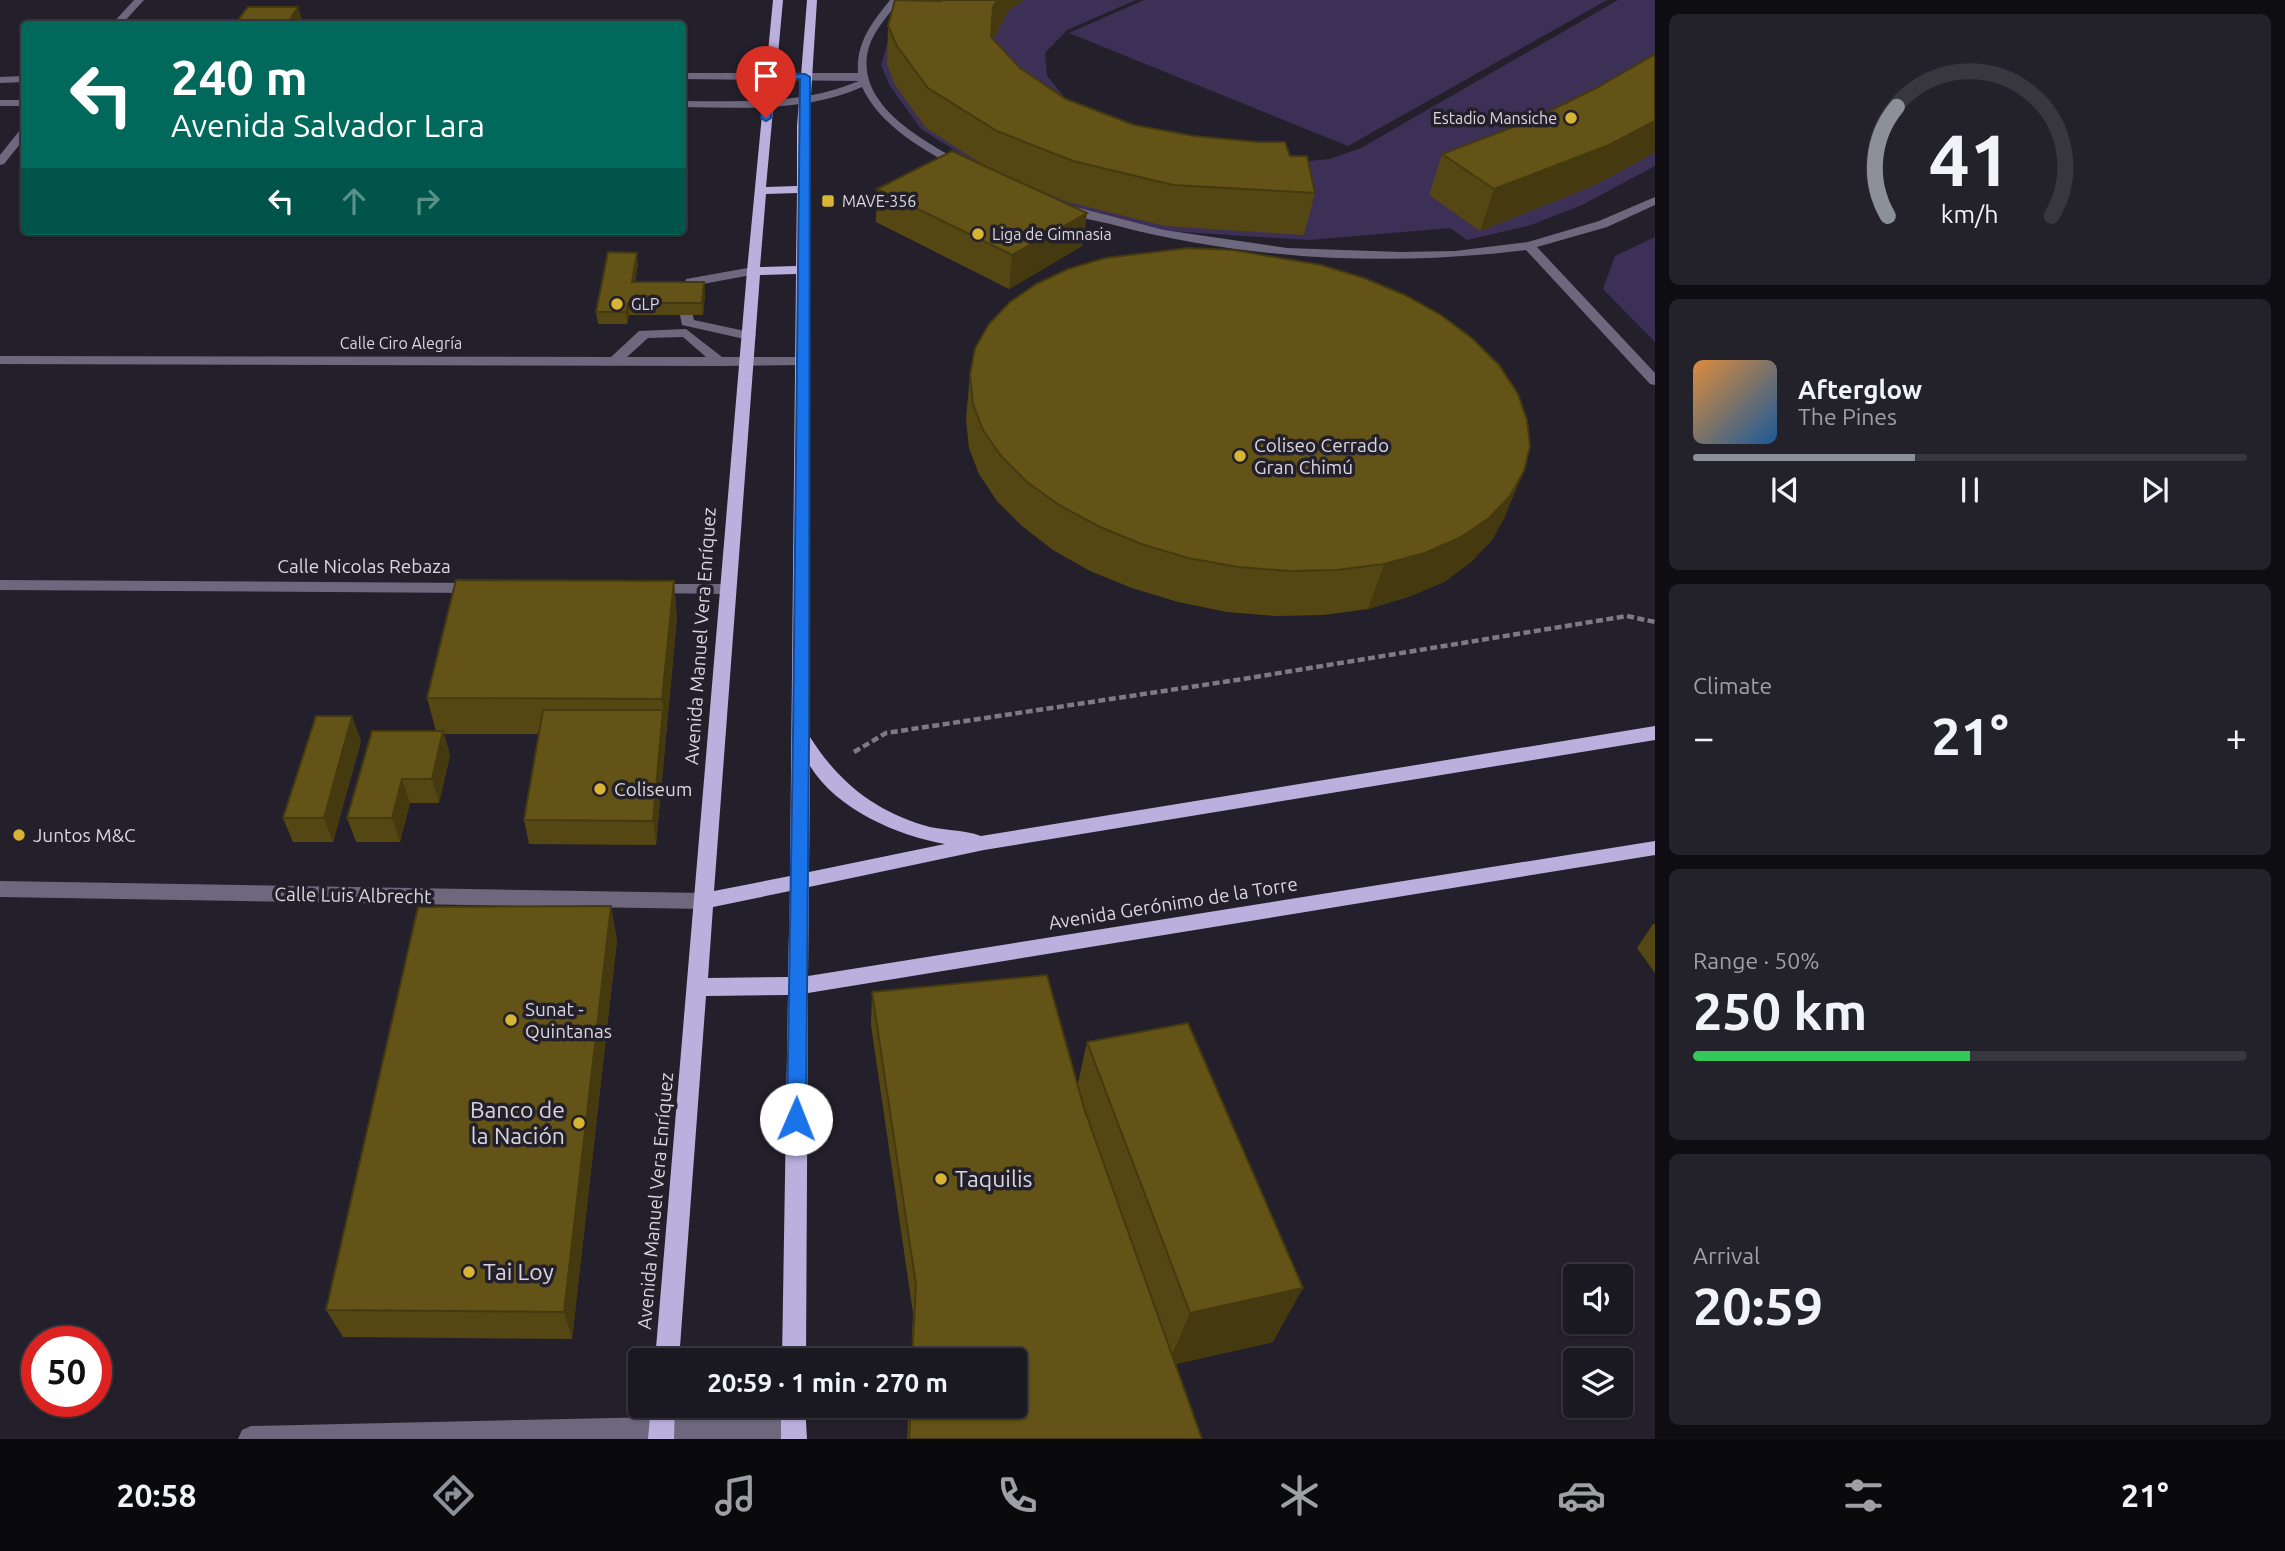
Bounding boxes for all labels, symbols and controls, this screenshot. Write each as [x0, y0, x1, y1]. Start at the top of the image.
pin [736, 46, 796, 118]
icon: left [56, 49, 147, 140]
text: 240 m [171, 49, 308, 104]
icon: arrive [747, 57, 785, 95]
text: Avenida Salvador Lara [171, 107, 485, 143]
place label: Estadio Mansiche [1433, 109, 1557, 127]
marker: Estadio Mansiche [1563, 110, 1579, 126]
text: 41 [1929, 118, 2011, 200]
icon: left [262, 182, 300, 220]
icon: ahead [335, 182, 373, 220]
icon: right [408, 182, 446, 220]
place label: MAVE-356 [842, 192, 916, 210]
marker: MAVE-356 [820, 193, 836, 209]
text: km/h [1941, 199, 1999, 227]
place label: Liga de Gimnasia [992, 225, 1112, 243]
marker: Liga de Gimnasia [970, 226, 986, 242]
place label: GLP [631, 295, 659, 313]
marker: GLP [609, 296, 625, 312]
street label: Calle Ciro Alegría [340, 334, 462, 352]
text: Afterglow [1798, 375, 1922, 404]
text: The Pines [1798, 404, 1897, 429]
place label: Coliseo Cerrado Gran Chimú [1254, 434, 1389, 478]
marker: Coliseo Cerrado Gran Chimú [1232, 448, 1248, 464]
icon: previous [1766, 471, 1804, 509]
icon: pause [1951, 471, 1989, 509]
icon: next [2136, 471, 2174, 509]
street label: Avenida Manuel Vera Enríquez [680, 506, 720, 765]
street label: Calle Nicolas Rebaza [277, 555, 451, 577]
text: Climate [1693, 673, 1772, 698]
text: 21° [1931, 707, 2009, 765]
text: − [1693, 716, 1714, 758]
text: + [2226, 716, 2247, 758]
place label: Coliseum [614, 778, 692, 800]
marker: Coliseum [592, 781, 608, 797]
place label: Juntos M&C [33, 824, 136, 846]
marker: Juntos M&C [11, 827, 27, 843]
street label: Avenida Gerónimo de la Torre [1047, 872, 1299, 934]
street label: Calle Luis Albrecht [274, 883, 432, 907]
text: Range · 50% [1693, 948, 1820, 973]
text: 250 km [1693, 982, 1867, 1040]
place label: Sunat - Quintanas [525, 998, 612, 1042]
marker: Sunat - Quintanas [503, 1012, 519, 1028]
street label: Avenida Manuel Vera Enríquez [633, 1071, 677, 1330]
position arrow [759, 1082, 833, 1156]
place label: Banco de la Nación [470, 1097, 565, 1148]
marker: Banco de la Nación [571, 1115, 587, 1131]
place label: Taquilis [955, 1166, 1033, 1191]
marker: Taquilis [933, 1171, 949, 1187]
text: Arrival [1693, 1243, 1760, 1268]
place label: Tai Loy [483, 1259, 554, 1284]
marker: Tai Loy [461, 1264, 477, 1280]
map controls [1563, 1264, 1633, 1418]
button: sound [1563, 1264, 1633, 1334]
text: 20:59 [1693, 1277, 1823, 1335]
speed limit sign: 50 [21, 1326, 112, 1417]
button: layers [1563, 1348, 1633, 1418]
text: 20:59 · 1 min · 270 m [707, 1368, 948, 1397]
icon: directions [429, 1471, 478, 1520]
icon: music [711, 1471, 760, 1520]
icon: phone [993, 1471, 1042, 1520]
icon: climate [1275, 1471, 1324, 1520]
icon: car [1557, 1471, 1606, 1520]
icon: filters [1839, 1471, 1888, 1520]
text: 20:58 [116, 1477, 197, 1513]
text: 21° [2121, 1477, 2169, 1513]

